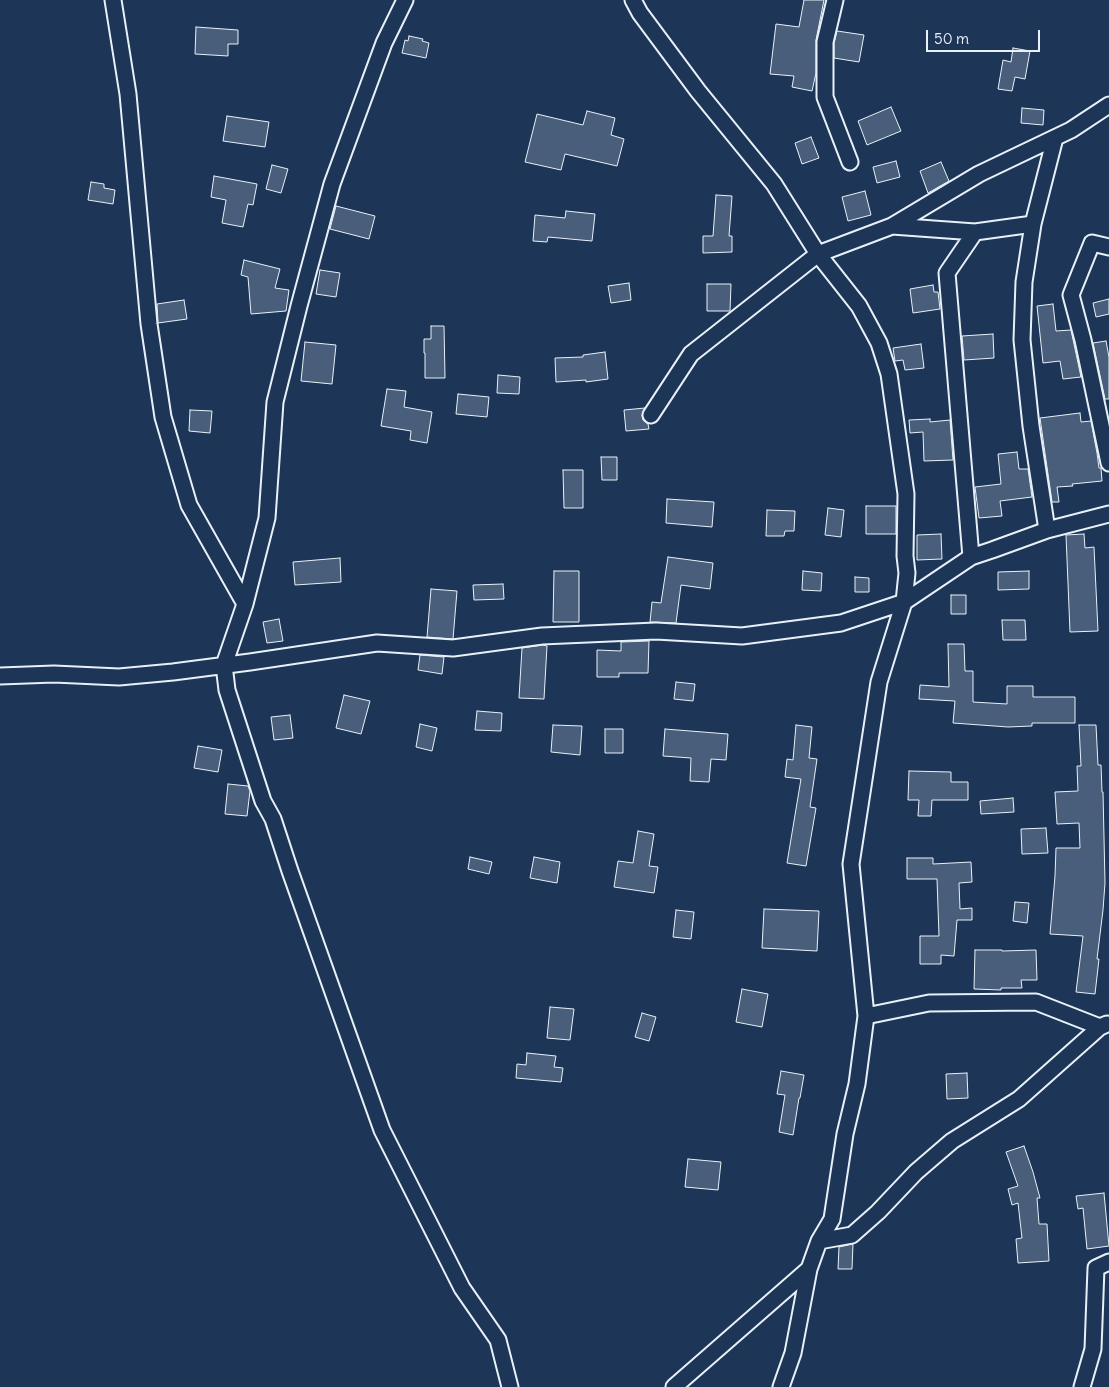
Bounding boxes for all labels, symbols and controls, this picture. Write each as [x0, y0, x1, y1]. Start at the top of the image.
scale bar [929, 20, 1043, 52]
text: 50 m [934, 29, 969, 48]

